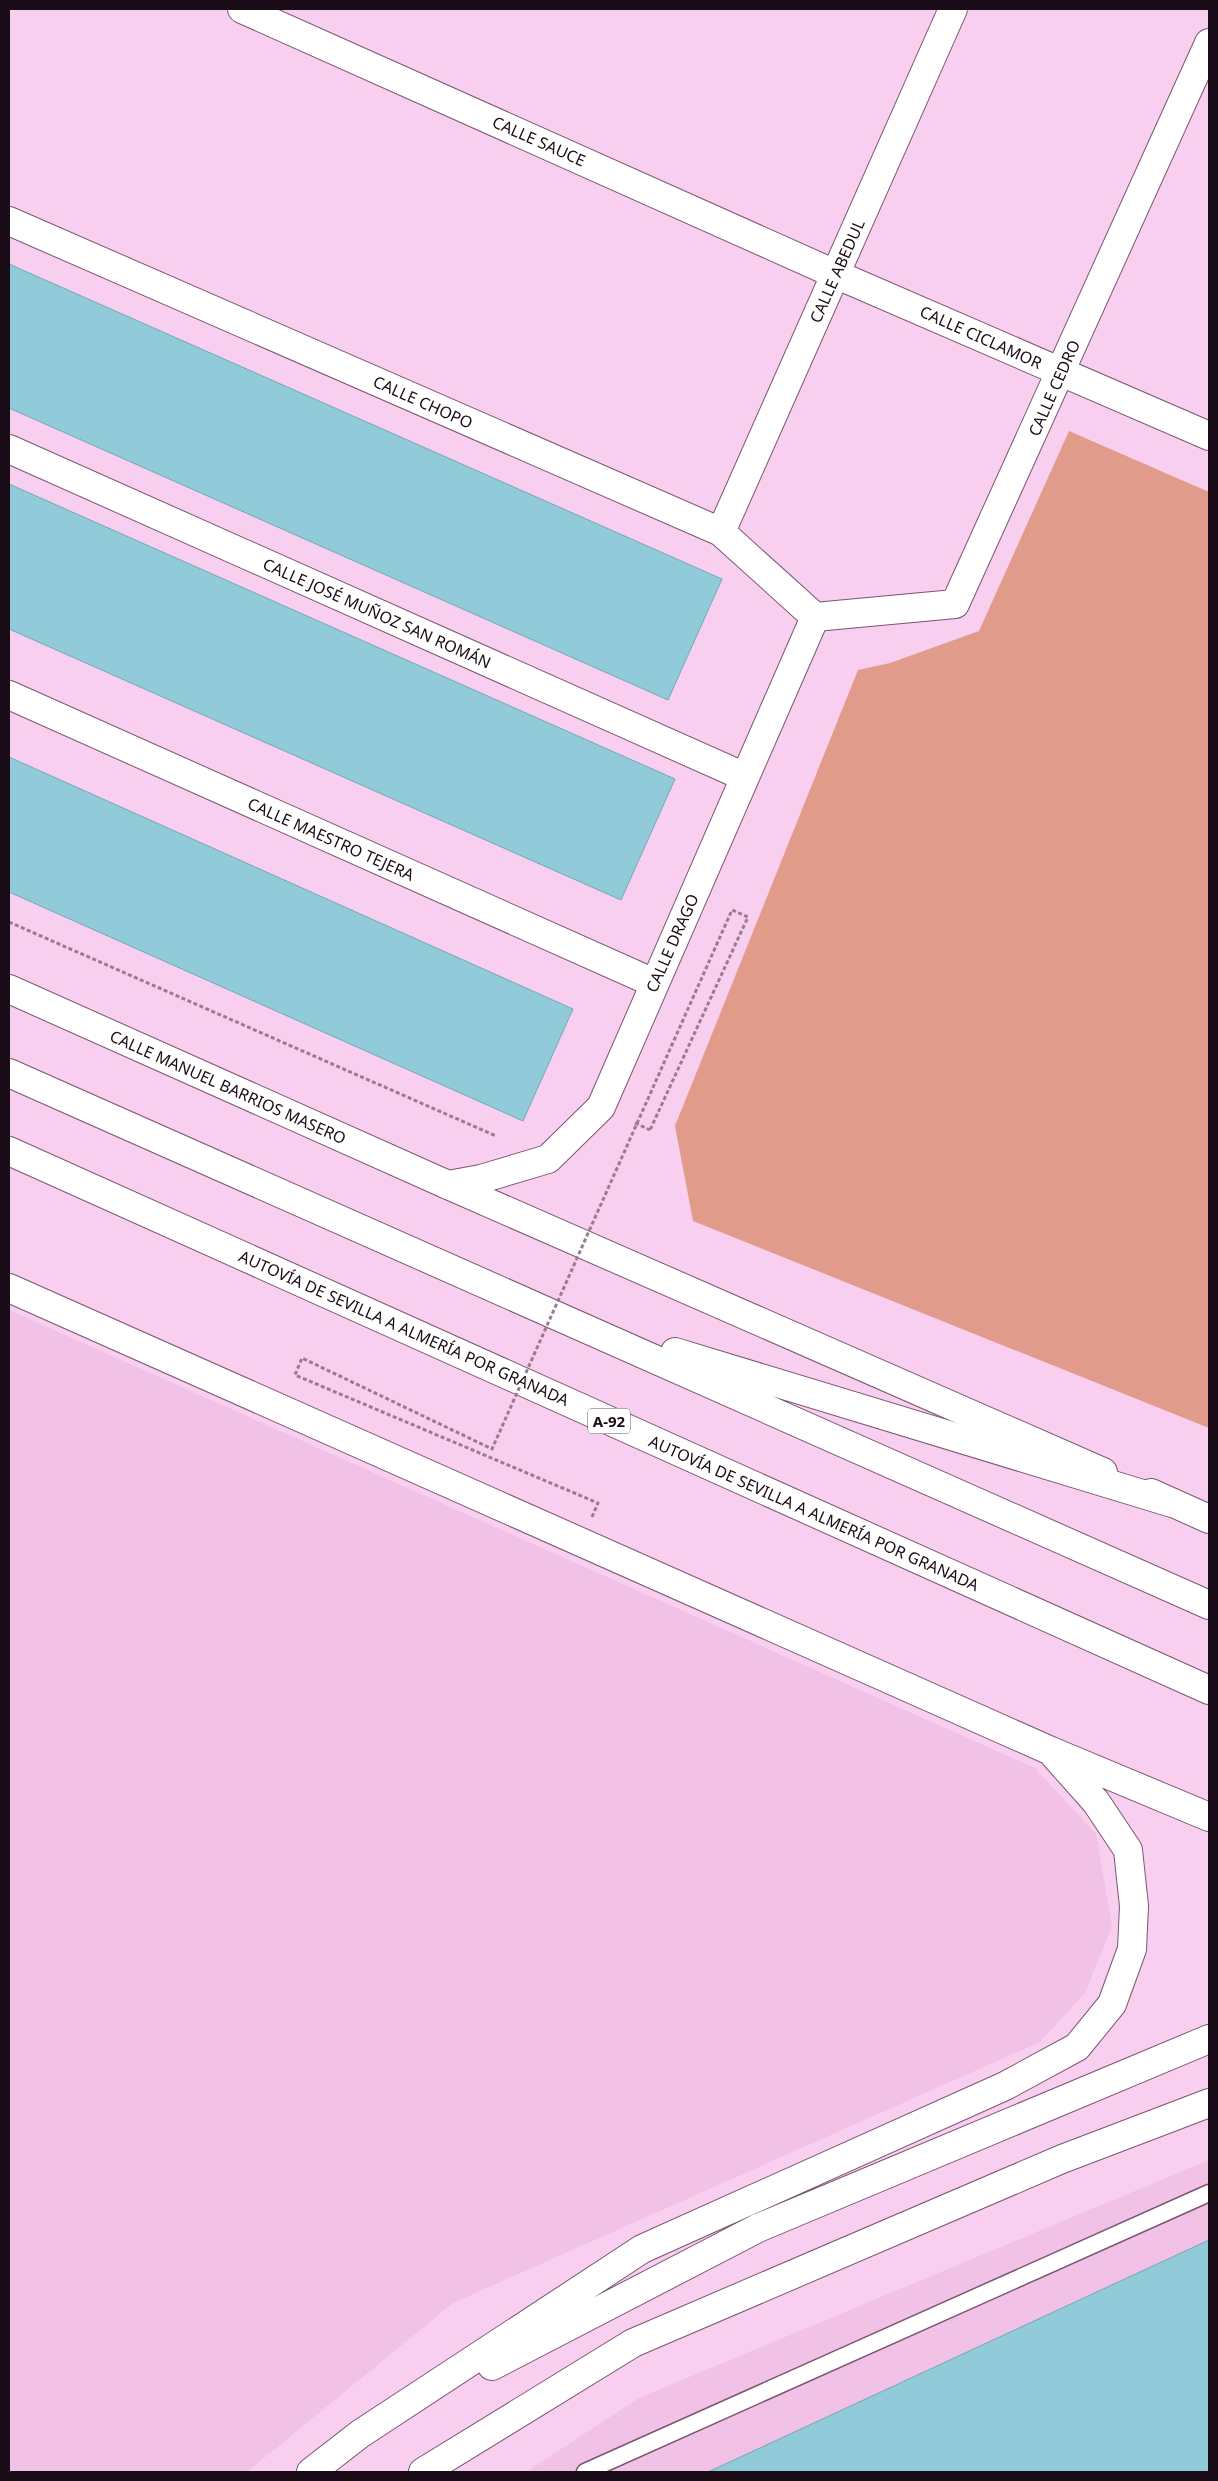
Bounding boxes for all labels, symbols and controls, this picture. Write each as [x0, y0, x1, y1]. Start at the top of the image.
street label: CALLE SAUCE [489, 111, 589, 171]
street label: CALLE ABEDUL [804, 216, 870, 326]
street label: CALLE CICLAMOR [917, 300, 1046, 374]
street label: CALLE CEDRO [1023, 336, 1085, 440]
street label: CALLE CHOPO [370, 370, 476, 434]
street label: CALLE JOSÉ MUÑOZ SAN ROMÁN [259, 553, 495, 673]
street label: CALLE MAESTRO TEJERA [244, 792, 419, 886]
street label: CALLE DRAGO [640, 890, 704, 996]
street label: CALLE MANUEL BARRIOS MASERO [106, 1025, 350, 1149]
street label: AUTOVÍA DE SEVILLA A ALMERÍA POR GRANADA [236, 1245, 573, 1411]
road number: A-92 [588, 1408, 630, 1434]
street label: AUTOVÍA DE SEVILLA A ALMERÍA POR GRANADA [646, 1430, 983, 1596]

